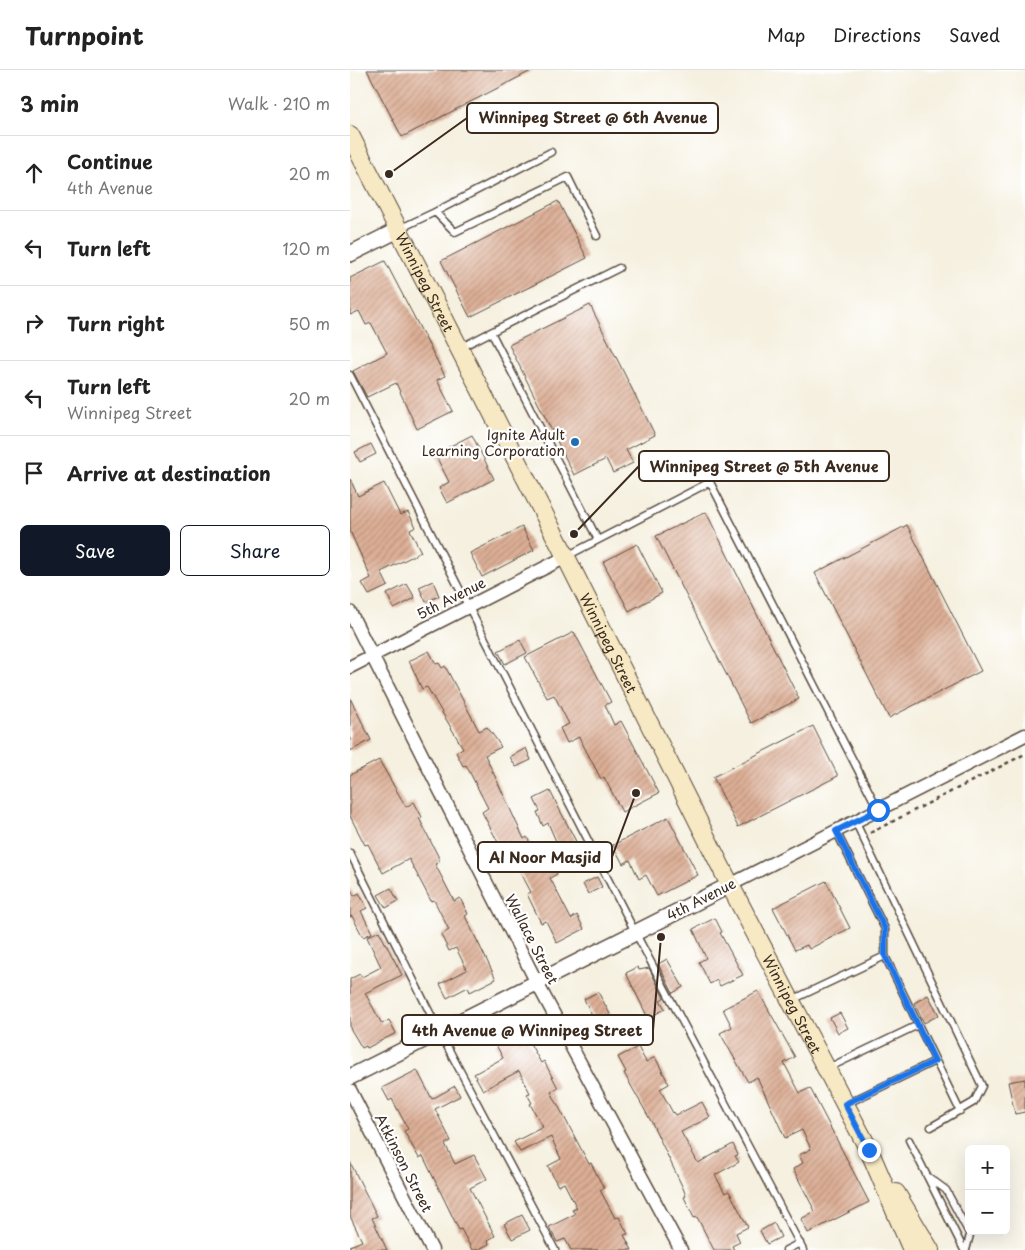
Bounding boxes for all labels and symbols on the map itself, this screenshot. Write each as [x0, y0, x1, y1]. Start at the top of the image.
callout: Winnipeg Street @ 6th Avenue [467, 103, 718, 133]
text: Winnipeg Street @ 6th Avenue [479, 105, 707, 128]
street label: Winnipeg Street [391, 228, 460, 336]
place label: Ignite Adult Learning Corporation [422, 424, 565, 461]
marker: Ignite Adult Learning Corporation [569, 436, 581, 448]
callout: Winnipeg Street @ 5th Avenue [639, 451, 889, 481]
text: Winnipeg Street @ 5th Avenue [649, 454, 879, 477]
street label: 5th Avenue [413, 571, 489, 624]
street label: Winnipeg Street [575, 589, 643, 697]
route start [867, 799, 890, 822]
callout: Al Noor Masjid [478, 842, 612, 872]
text: Al Noor Masjid [488, 845, 601, 868]
street label: 4th Avenue [663, 872, 740, 925]
street label: Wallace Street [500, 890, 564, 988]
street label: Winnipeg Street [758, 951, 827, 1057]
callout: 4th Avenue @ Winnipeg Street [402, 1015, 653, 1045]
text: 4th Avenue @ Winnipeg Street [412, 1018, 642, 1041]
street label: Atkinson Street [370, 1110, 438, 1216]
route end [858, 1139, 881, 1162]

